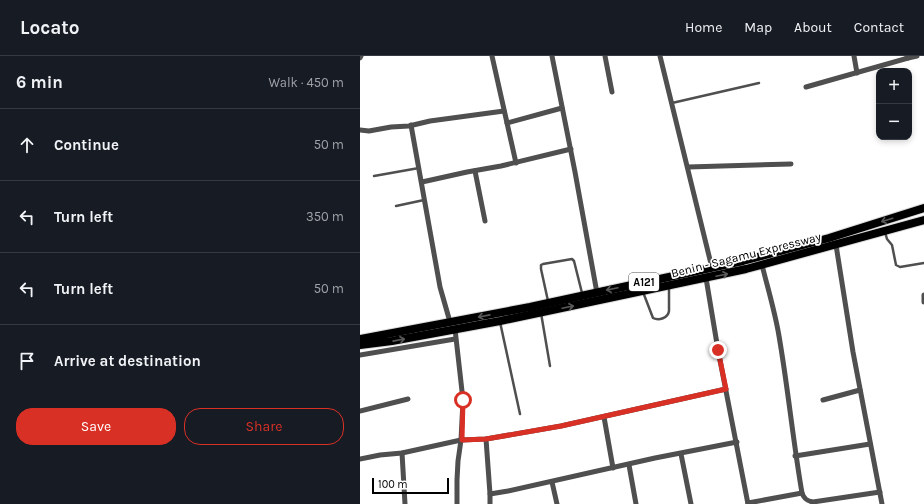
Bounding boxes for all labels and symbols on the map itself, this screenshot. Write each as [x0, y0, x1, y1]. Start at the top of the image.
one-way arrow [880, 217, 893, 224]
street label: Benin - Sagamu Expressway [670, 229, 823, 280]
one-way arrow [715, 270, 728, 278]
road number: A121 [629, 273, 659, 291]
one-way arrow [606, 286, 619, 294]
one-way arrow [561, 303, 574, 311]
one-way arrow [478, 312, 491, 320]
one-way arrow [392, 335, 405, 343]
route end [709, 341, 727, 359]
route start [454, 391, 472, 409]
scale bar [372, 476, 449, 495]

